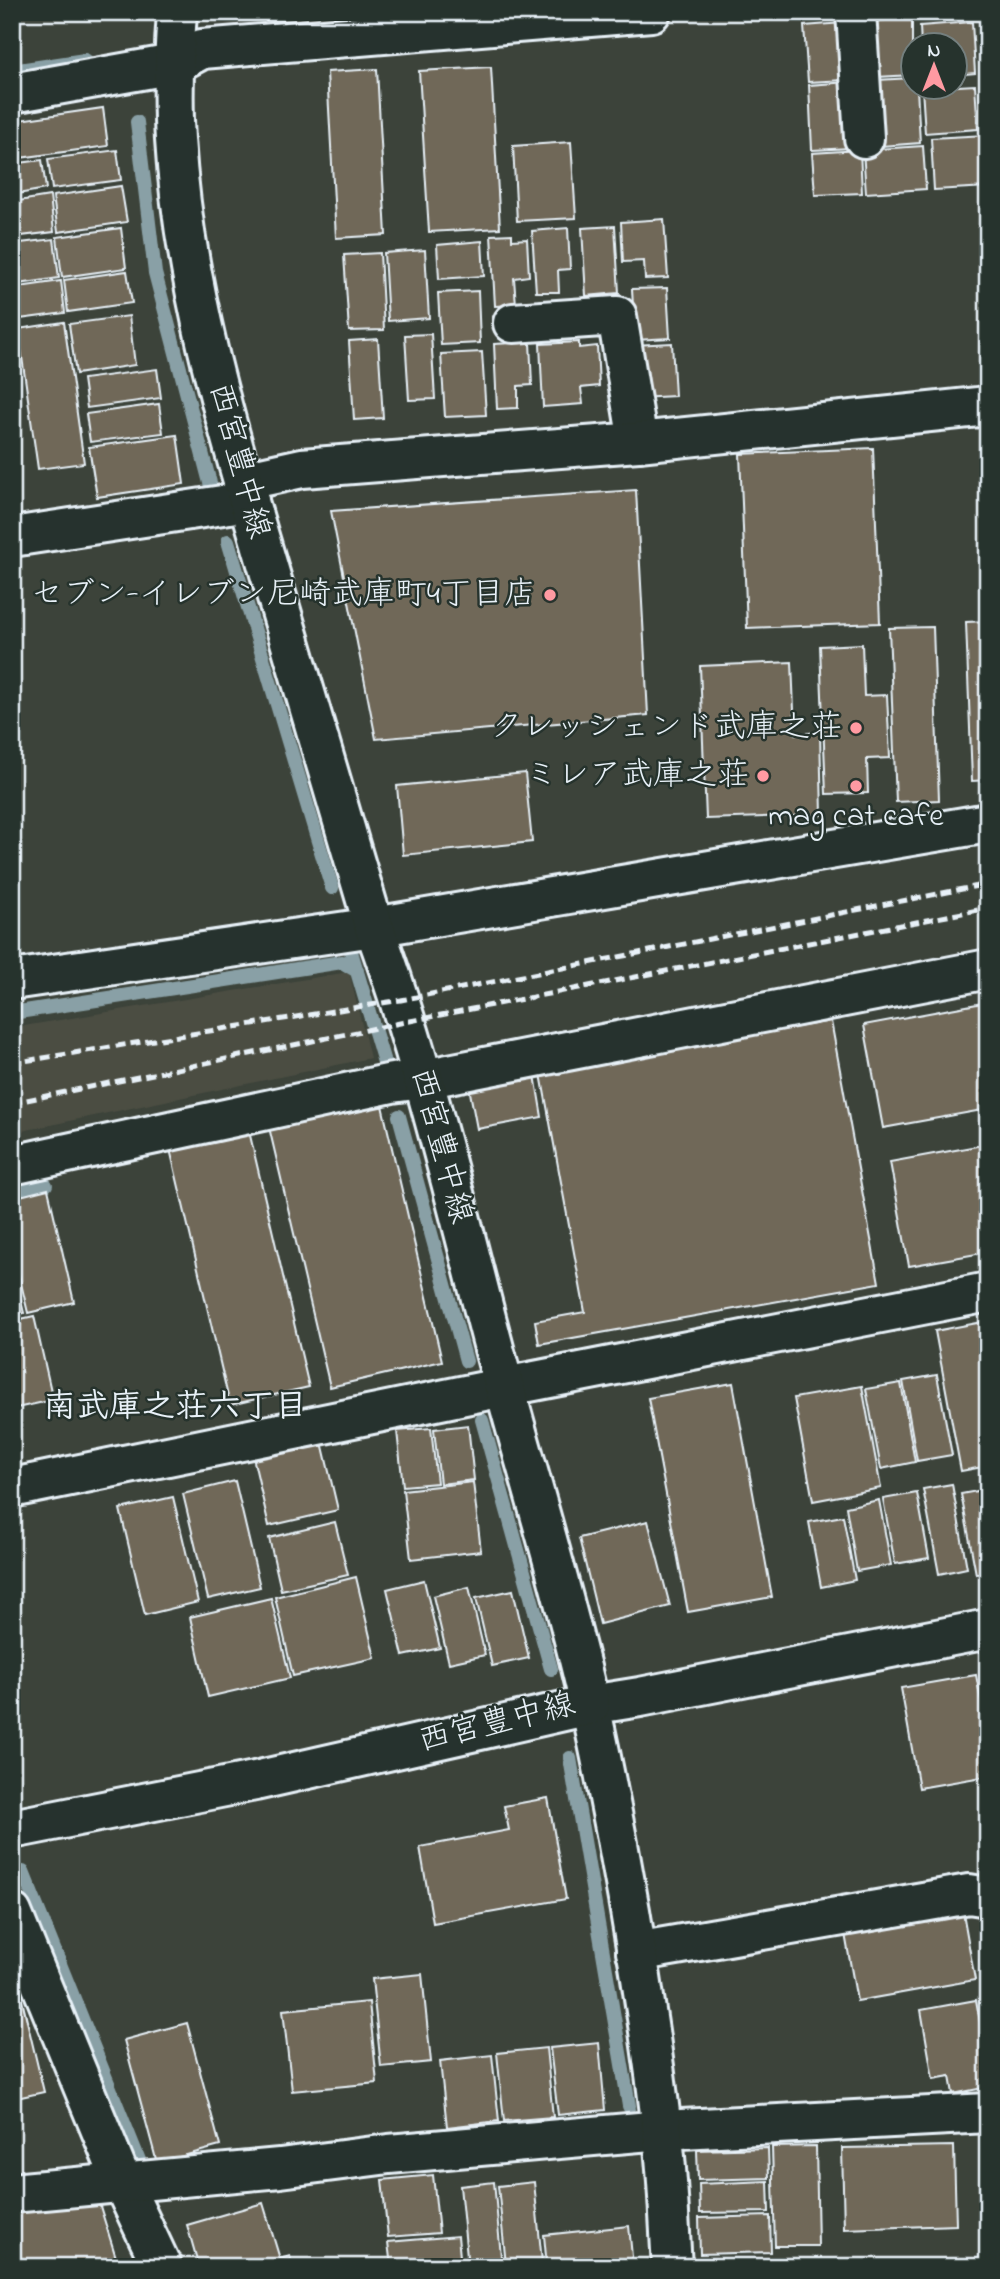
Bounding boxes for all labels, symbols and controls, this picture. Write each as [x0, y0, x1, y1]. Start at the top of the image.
north arrow [898, 32, 968, 102]
text: N [928, 38, 941, 65]
street label: 西宮豊中線 [195, 378, 281, 544]
place label: セブン-イレブン尼崎武庫町4丁目店 [31, 572, 536, 619]
marker: セブン-イレブン尼崎武庫町4丁目店 [542, 587, 558, 603]
place label: クレッシェンド武庫之荘 [490, 705, 842, 752]
marker: クレッシェンド武庫之荘 [848, 720, 864, 736]
place label: ミレア武庫之荘 [525, 753, 749, 800]
marker: ミレア武庫之荘 [755, 768, 771, 784]
marker: mag cat cafe [848, 778, 864, 794]
place label: mag cat cafe [768, 794, 944, 841]
street label: 西宮豊中線 [397, 1063, 483, 1229]
district label: 南武庫之荘六丁目 [43, 1384, 307, 1432]
street label: 西宮豊中線 [414, 1682, 580, 1766]

